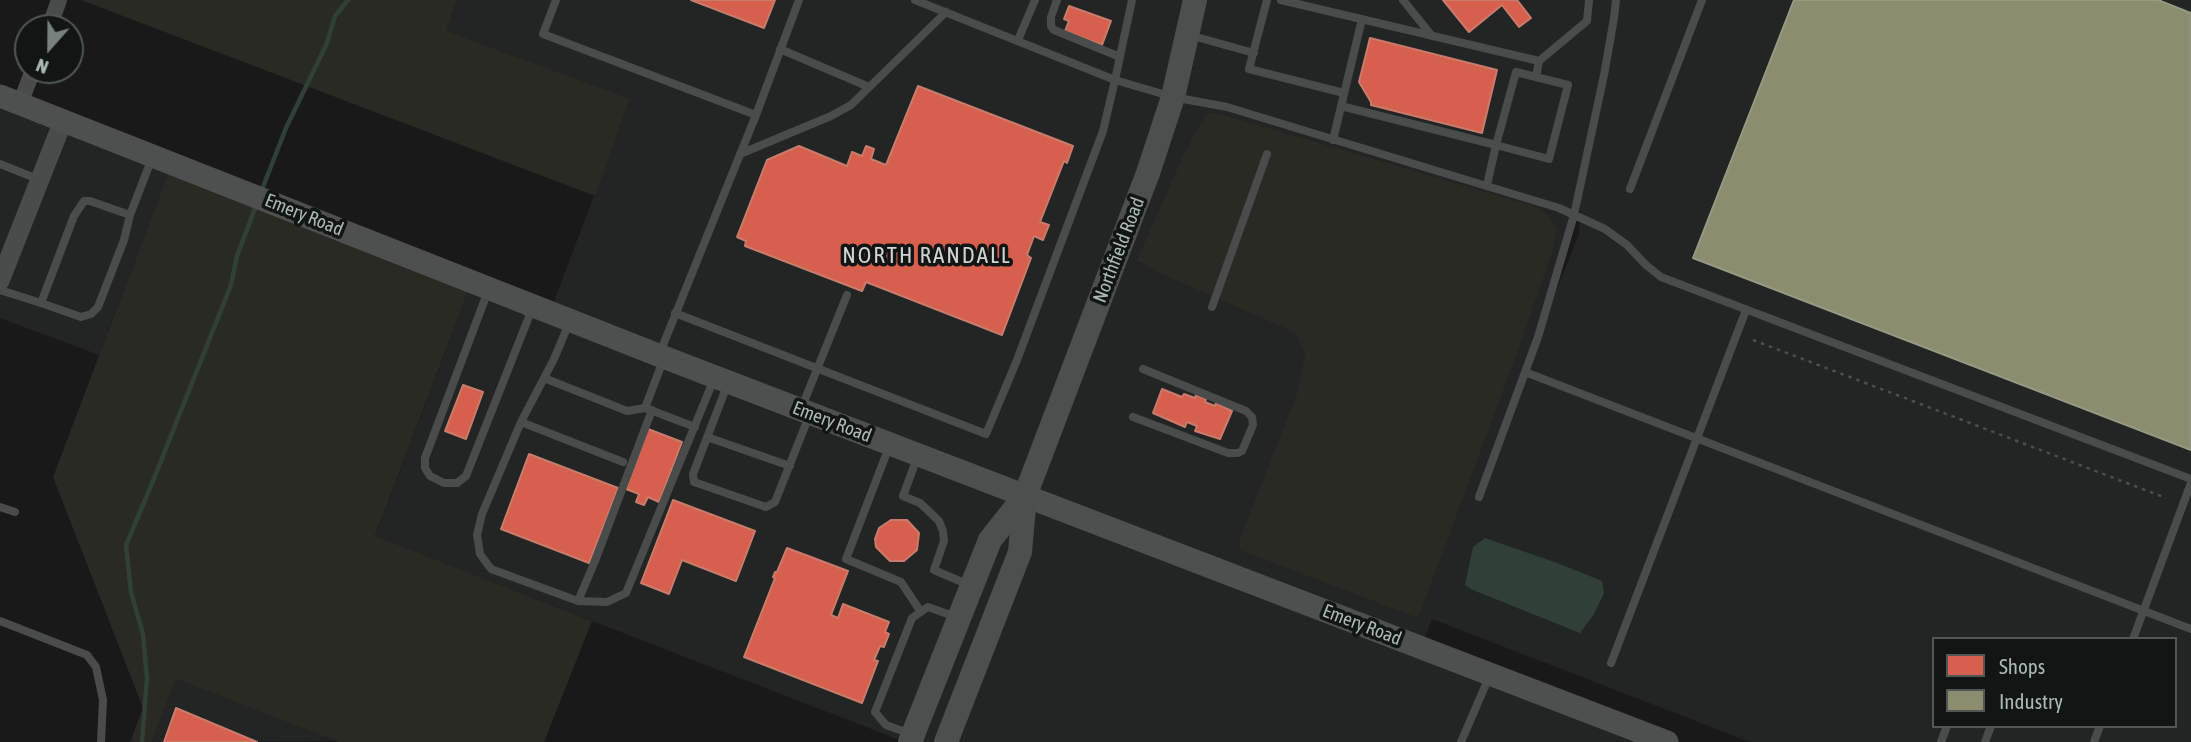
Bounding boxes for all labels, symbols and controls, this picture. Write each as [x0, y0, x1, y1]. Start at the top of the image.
north arrow [14, 14, 84, 84]
text: N [33, 54, 51, 79]
street label: Emery Road [261, 189, 347, 241]
street label: Northfield Road [1088, 194, 1150, 306]
district label: NORTH RANDALL [844, 242, 1010, 270]
street label: Emery Road [789, 397, 875, 447]
street label: Emery Road [1319, 600, 1405, 650]
legend [1932, 637, 2177, 728]
text: Shops [1999, 654, 2045, 678]
text: Industry [1999, 689, 2063, 713]

